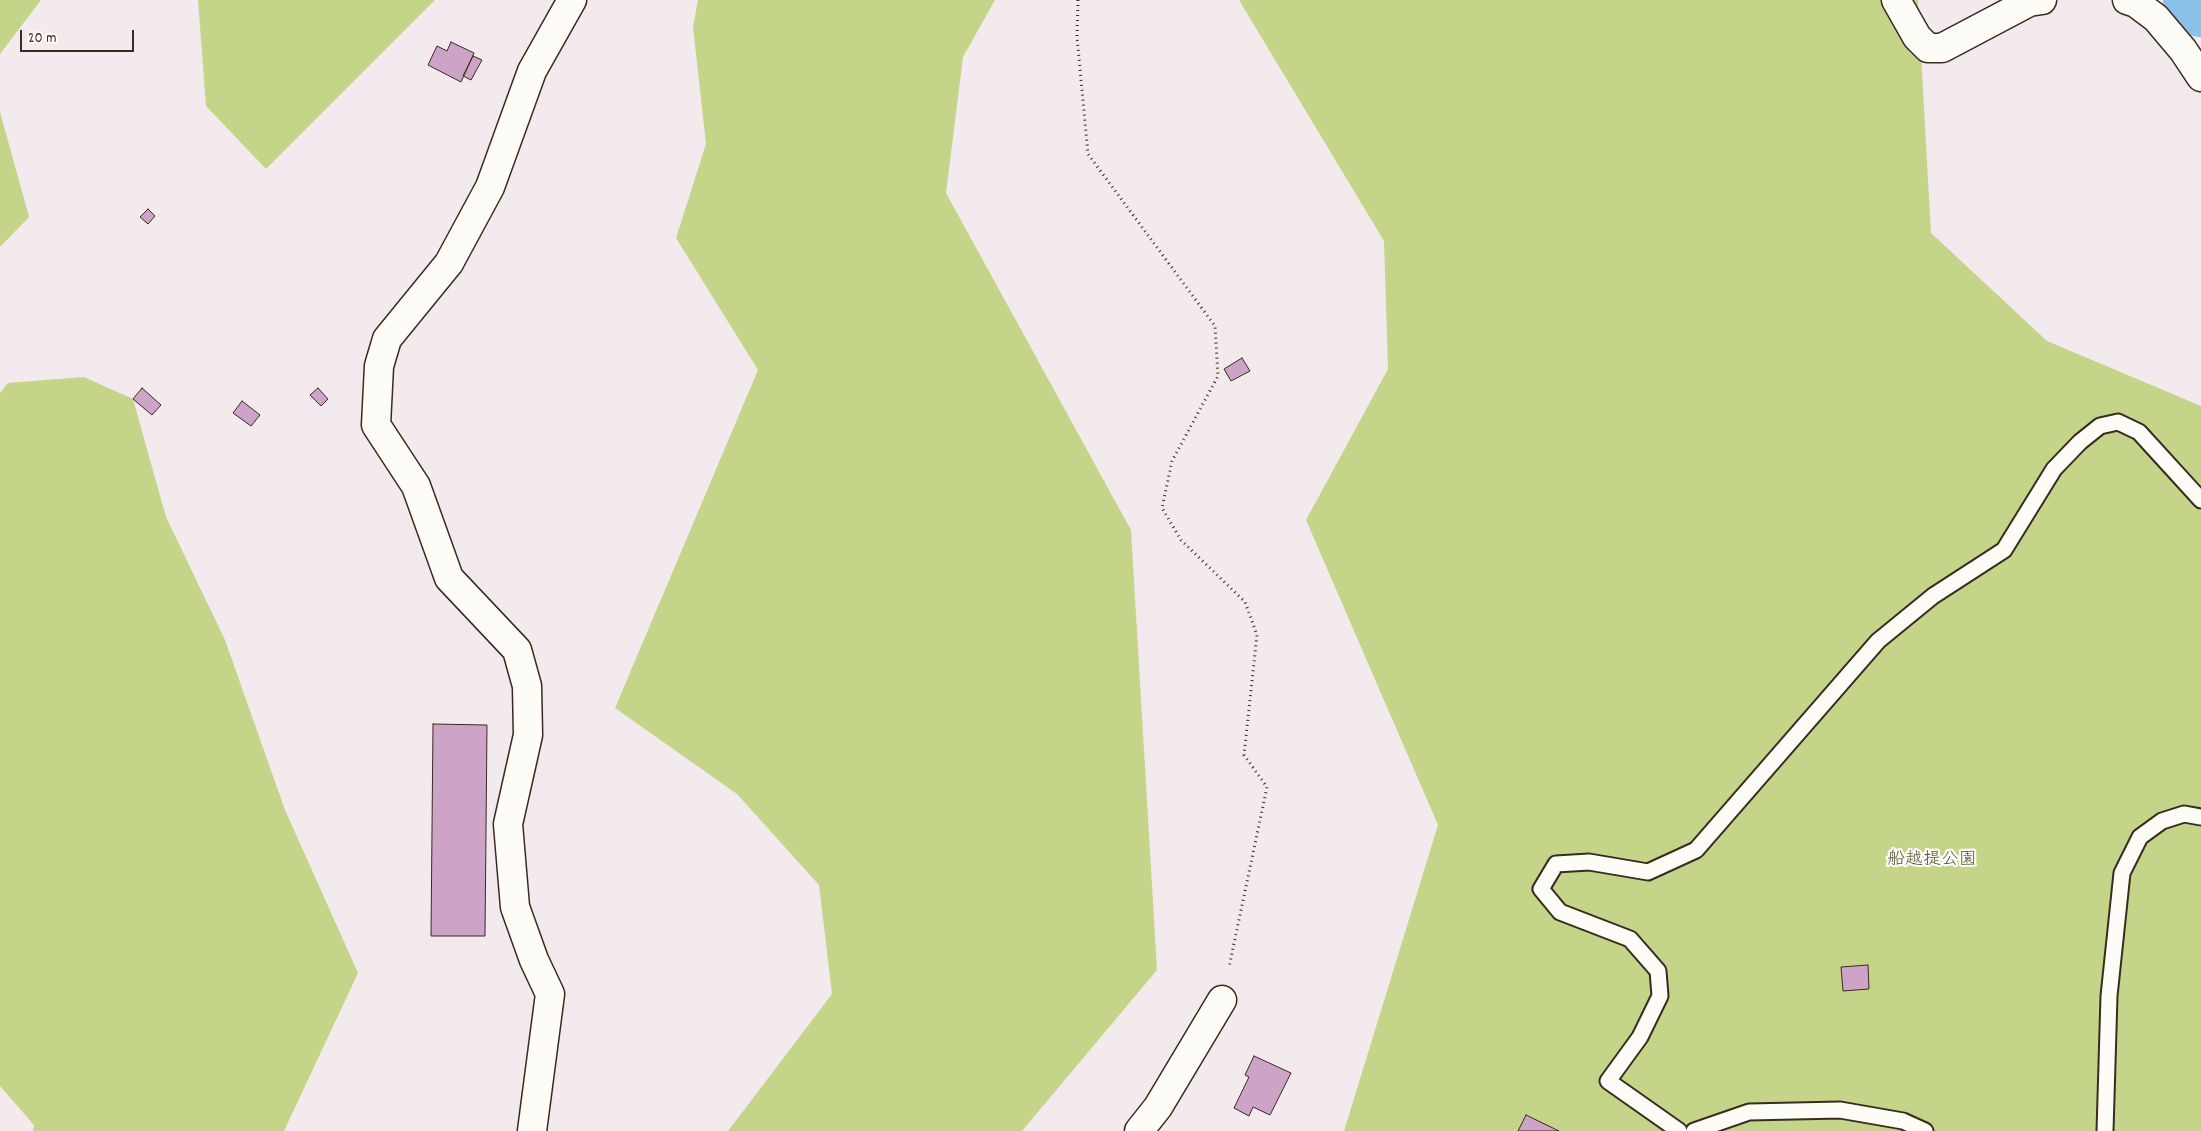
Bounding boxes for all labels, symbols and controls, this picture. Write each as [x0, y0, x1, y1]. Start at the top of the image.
scale bar [22, 20, 136, 52]
text: 20 m [28, 28, 56, 50]
park label: 船越提公園 [1887, 851, 1977, 873]

